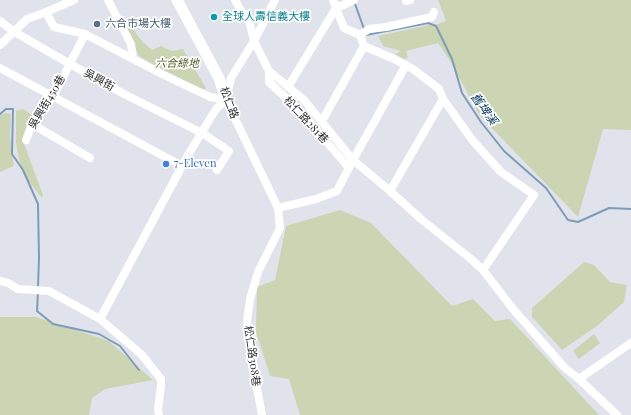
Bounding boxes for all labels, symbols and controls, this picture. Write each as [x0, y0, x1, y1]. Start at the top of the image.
place label: 全球人壽信義大樓 [222, 10, 310, 24]
marker: 全球人壽信義大樓 [209, 12, 219, 22]
place label: 六合市場大樓 [105, 17, 171, 31]
marker: 六合市場大樓 [92, 19, 102, 29]
park label: 六合綠地 [155, 57, 199, 71]
street label: 吳興街 [81, 66, 117, 94]
street label: 吳興街450巷 [26, 73, 68, 131]
street label: 松仁路 [217, 85, 241, 121]
water label: 舊埤溪 [468, 90, 500, 128]
street label: 松仁路281巷 [281, 94, 331, 146]
place label: 7-Eleven [174, 157, 216, 171]
marker: 7-Eleven [161, 159, 171, 169]
street label: 松仁路308巷 [241, 325, 263, 387]

